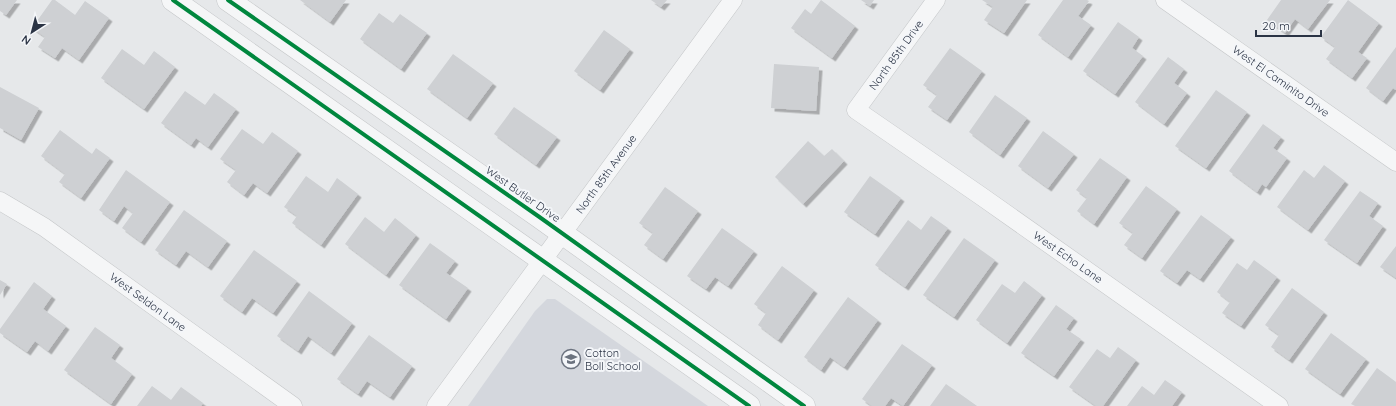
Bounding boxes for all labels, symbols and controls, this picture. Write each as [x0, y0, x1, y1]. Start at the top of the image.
north arrow [12, 12, 52, 52]
scale bar [1256, 12, 1321, 38]
street label: North 85th Drive [866, 17, 926, 93]
text: 20 m [1262, 18, 1290, 33]
text: N [19, 32, 34, 48]
street label: West El Caminito Drive [1230, 42, 1332, 120]
street label: North 85th Avenue [573, 132, 639, 216]
street label: West Butler Drive [483, 163, 563, 225]
street label: West Echo Lane [1031, 228, 1105, 286]
street label: West Seldon Lane [107, 270, 189, 334]
place label: Cotton Boll School [585, 346, 641, 373]
school or university icon: Cotton Boll School [560, 348, 582, 370]

